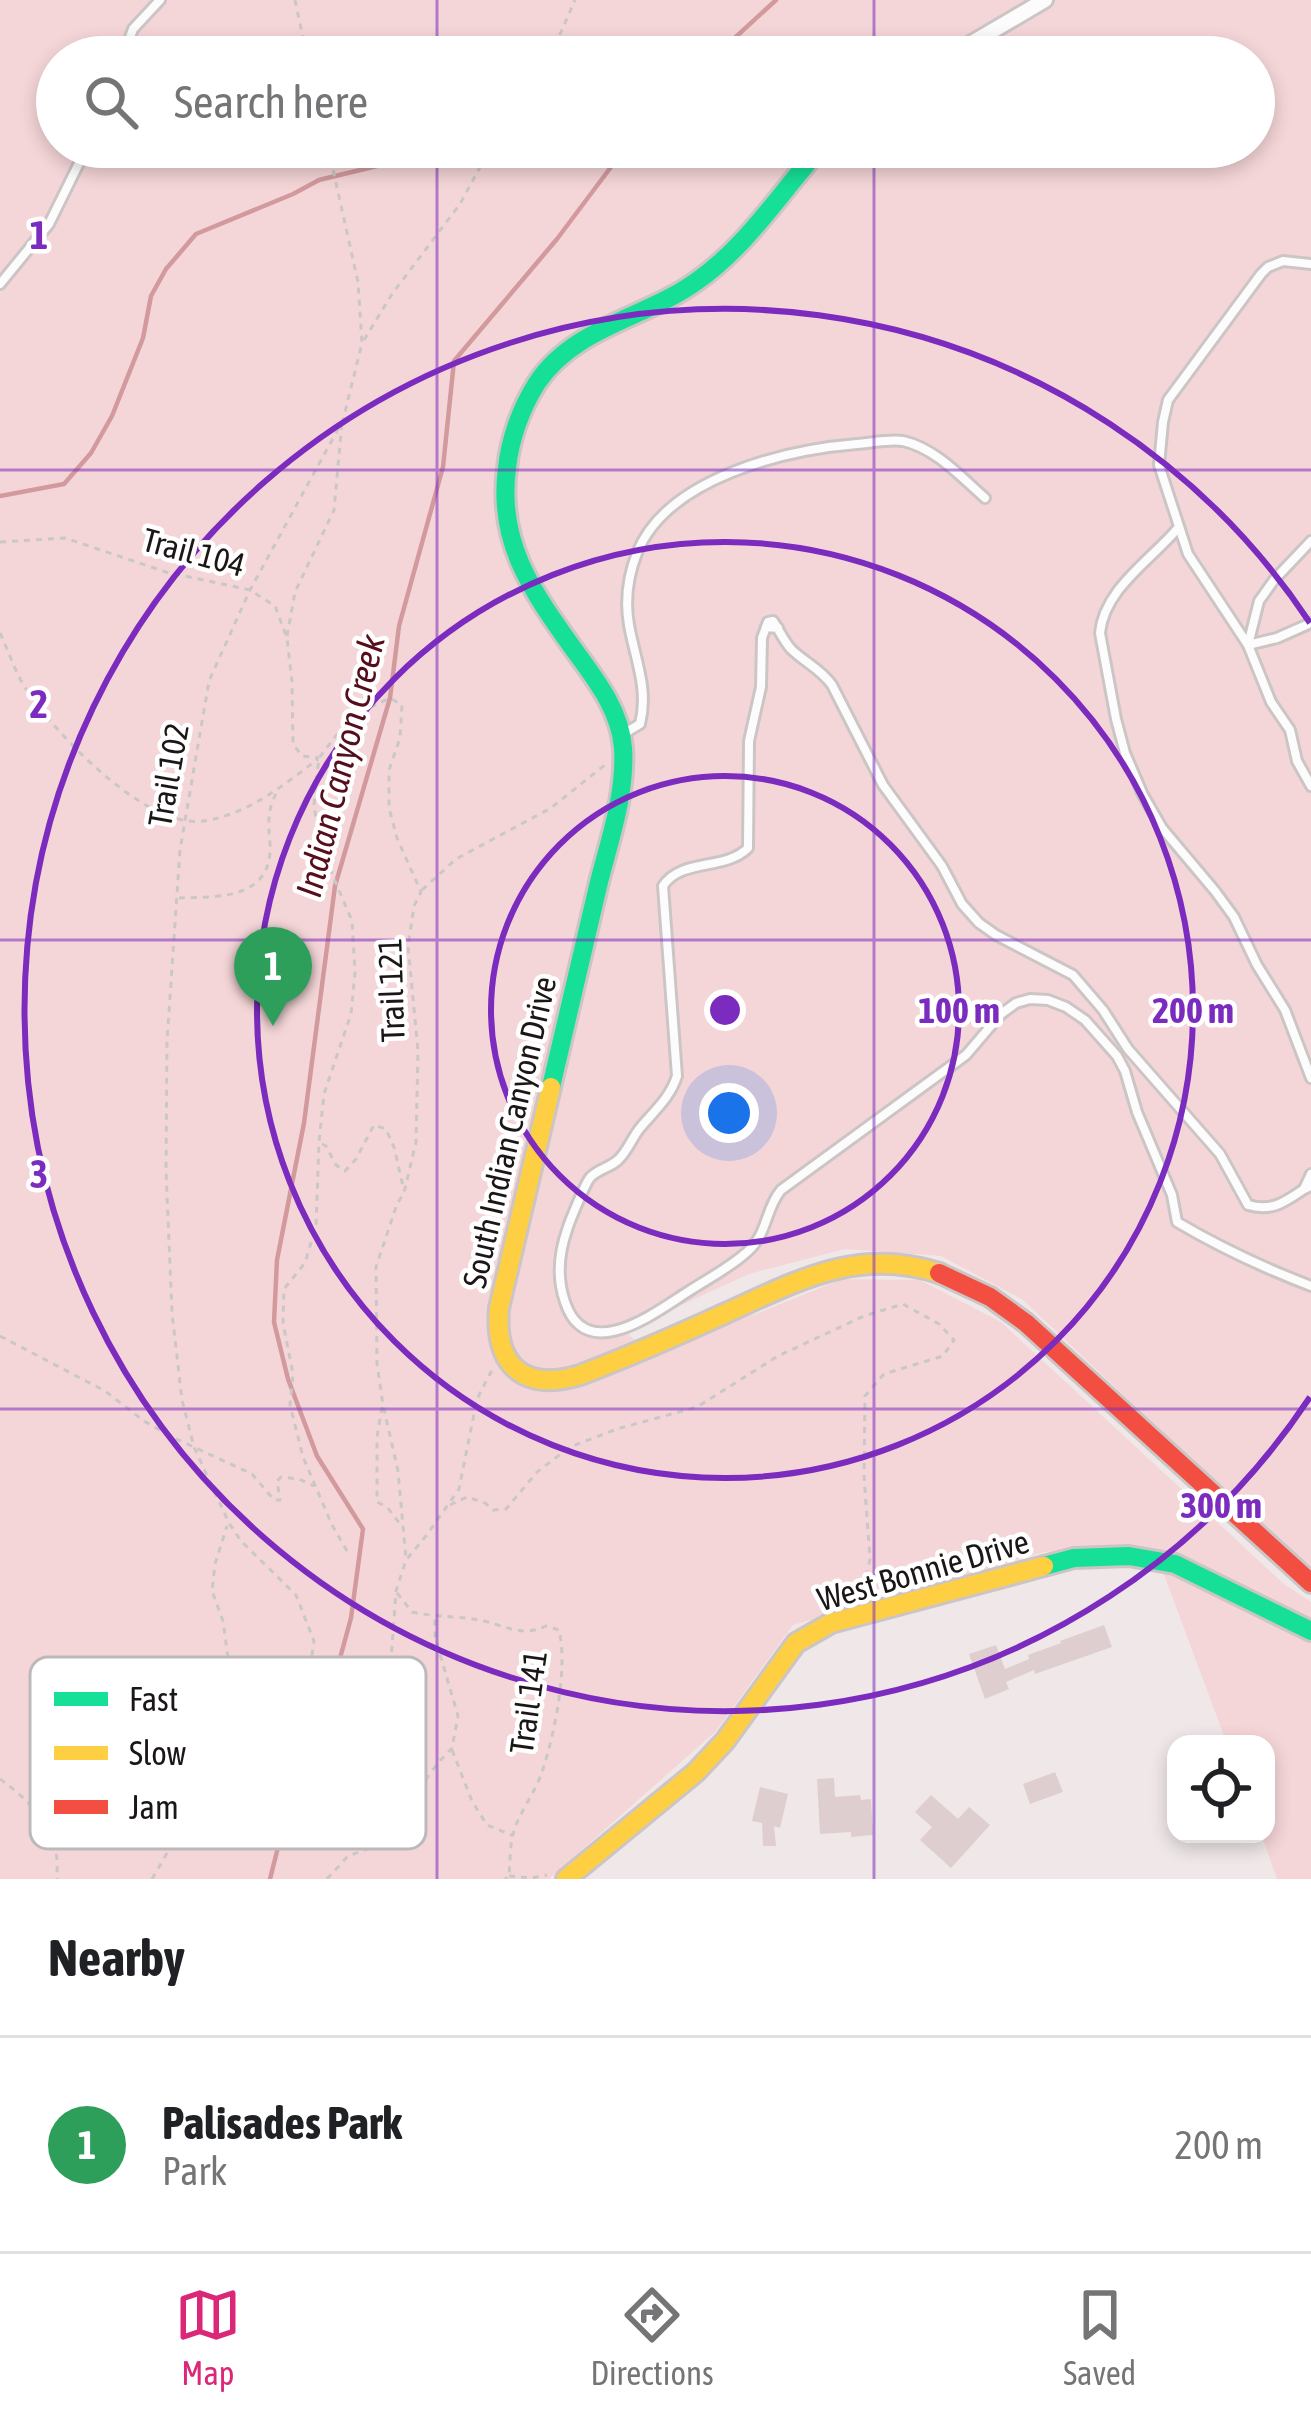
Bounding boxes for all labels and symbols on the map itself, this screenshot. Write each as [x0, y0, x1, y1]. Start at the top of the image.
text: 1 [30, 213, 48, 257]
street label: Trail 104 [139, 520, 249, 584]
water label: Indian Canyon Creek [287, 629, 393, 902]
text: 2 [30, 682, 48, 726]
street label: Trail 102 [140, 720, 196, 830]
pin: 1 [234, 927, 312, 1026]
street label: Trail 121 [370, 937, 412, 1043]
street label: South Indian Canyon Drive [455, 973, 563, 1291]
centre of rings [704, 989, 746, 1031]
text: 100 m [918, 989, 1000, 1031]
text: 200 m [1152, 989, 1234, 1031]
your location [699, 1083, 759, 1143]
text: 3 [30, 1152, 48, 1196]
text: 300 m [1180, 1484, 1262, 1526]
street label: West Bonnie Drive [813, 1522, 1033, 1618]
street label: Trail 141 [502, 1648, 554, 1756]
legend [30, 1657, 426, 1849]
text: Fast [129, 1680, 178, 1718]
text: Slow [129, 1734, 186, 1772]
text: Jam [129, 1788, 179, 1826]

